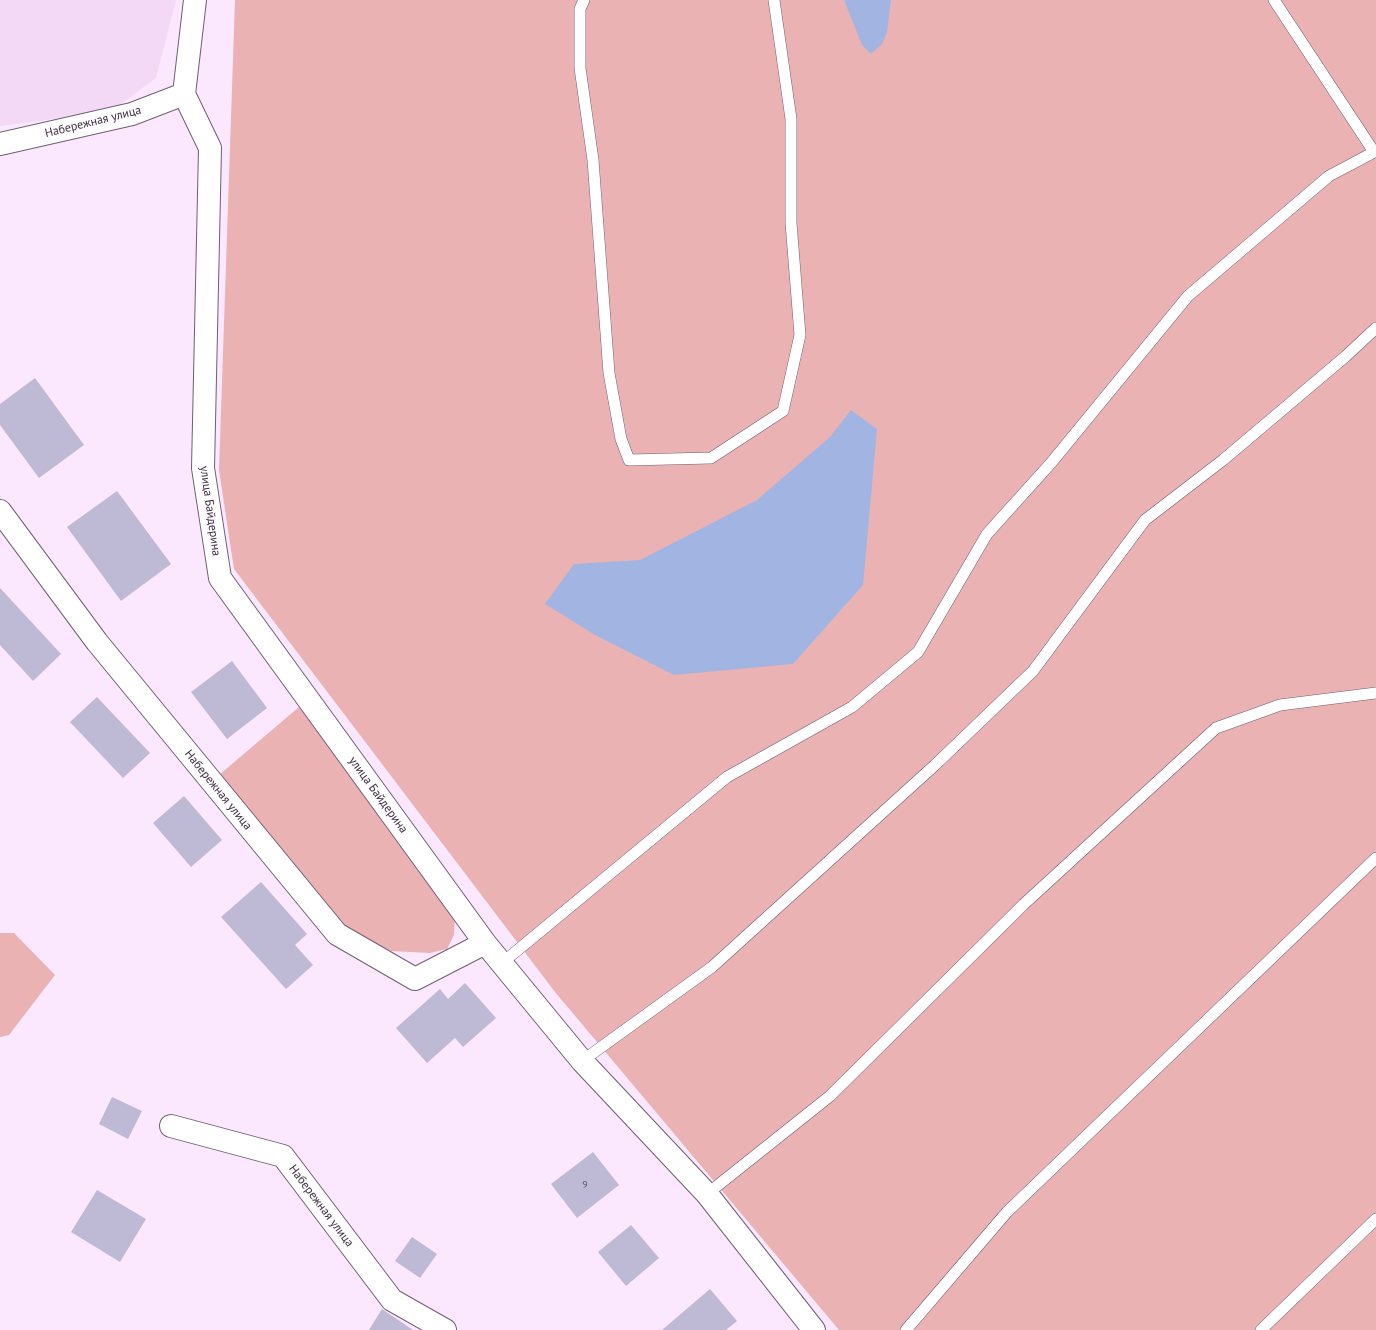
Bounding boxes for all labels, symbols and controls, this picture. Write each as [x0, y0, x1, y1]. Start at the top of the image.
street label: Набережная улица [43, 103, 143, 141]
street label: улица Байдерина [197, 465, 223, 557]
street label: Набережная улица [181, 747, 255, 833]
street label: улица Байдерина [345, 754, 411, 836]
street label: Набережная улица [286, 1162, 356, 1250]
house number: 9 [582, 1179, 588, 1191]

